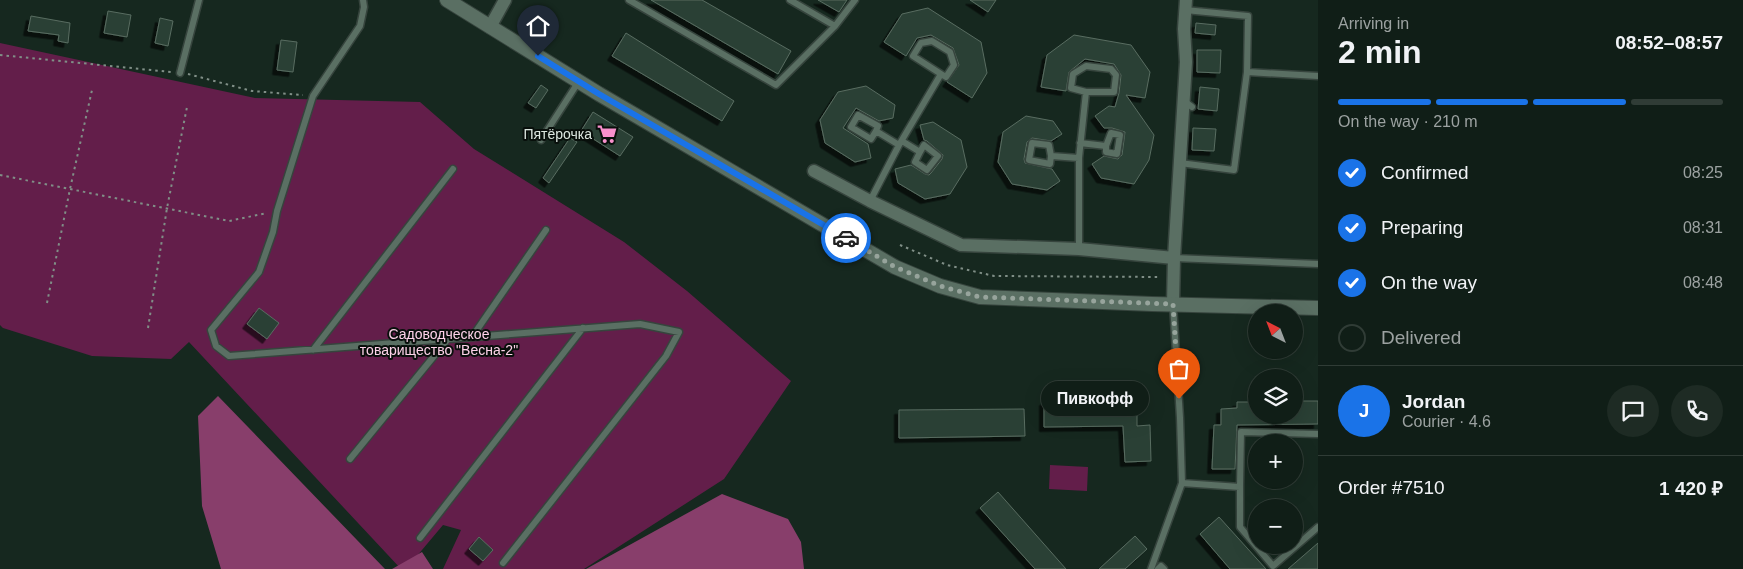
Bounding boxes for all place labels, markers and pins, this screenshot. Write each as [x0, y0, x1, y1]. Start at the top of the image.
pin [517, 5, 559, 56]
supermarket icon: Пятёрочка [596, 123, 618, 145]
place label: Пятёрочка [523, 126, 592, 142]
pin [1158, 348, 1200, 399]
callout: Пивкофф [1042, 382, 1149, 416]

